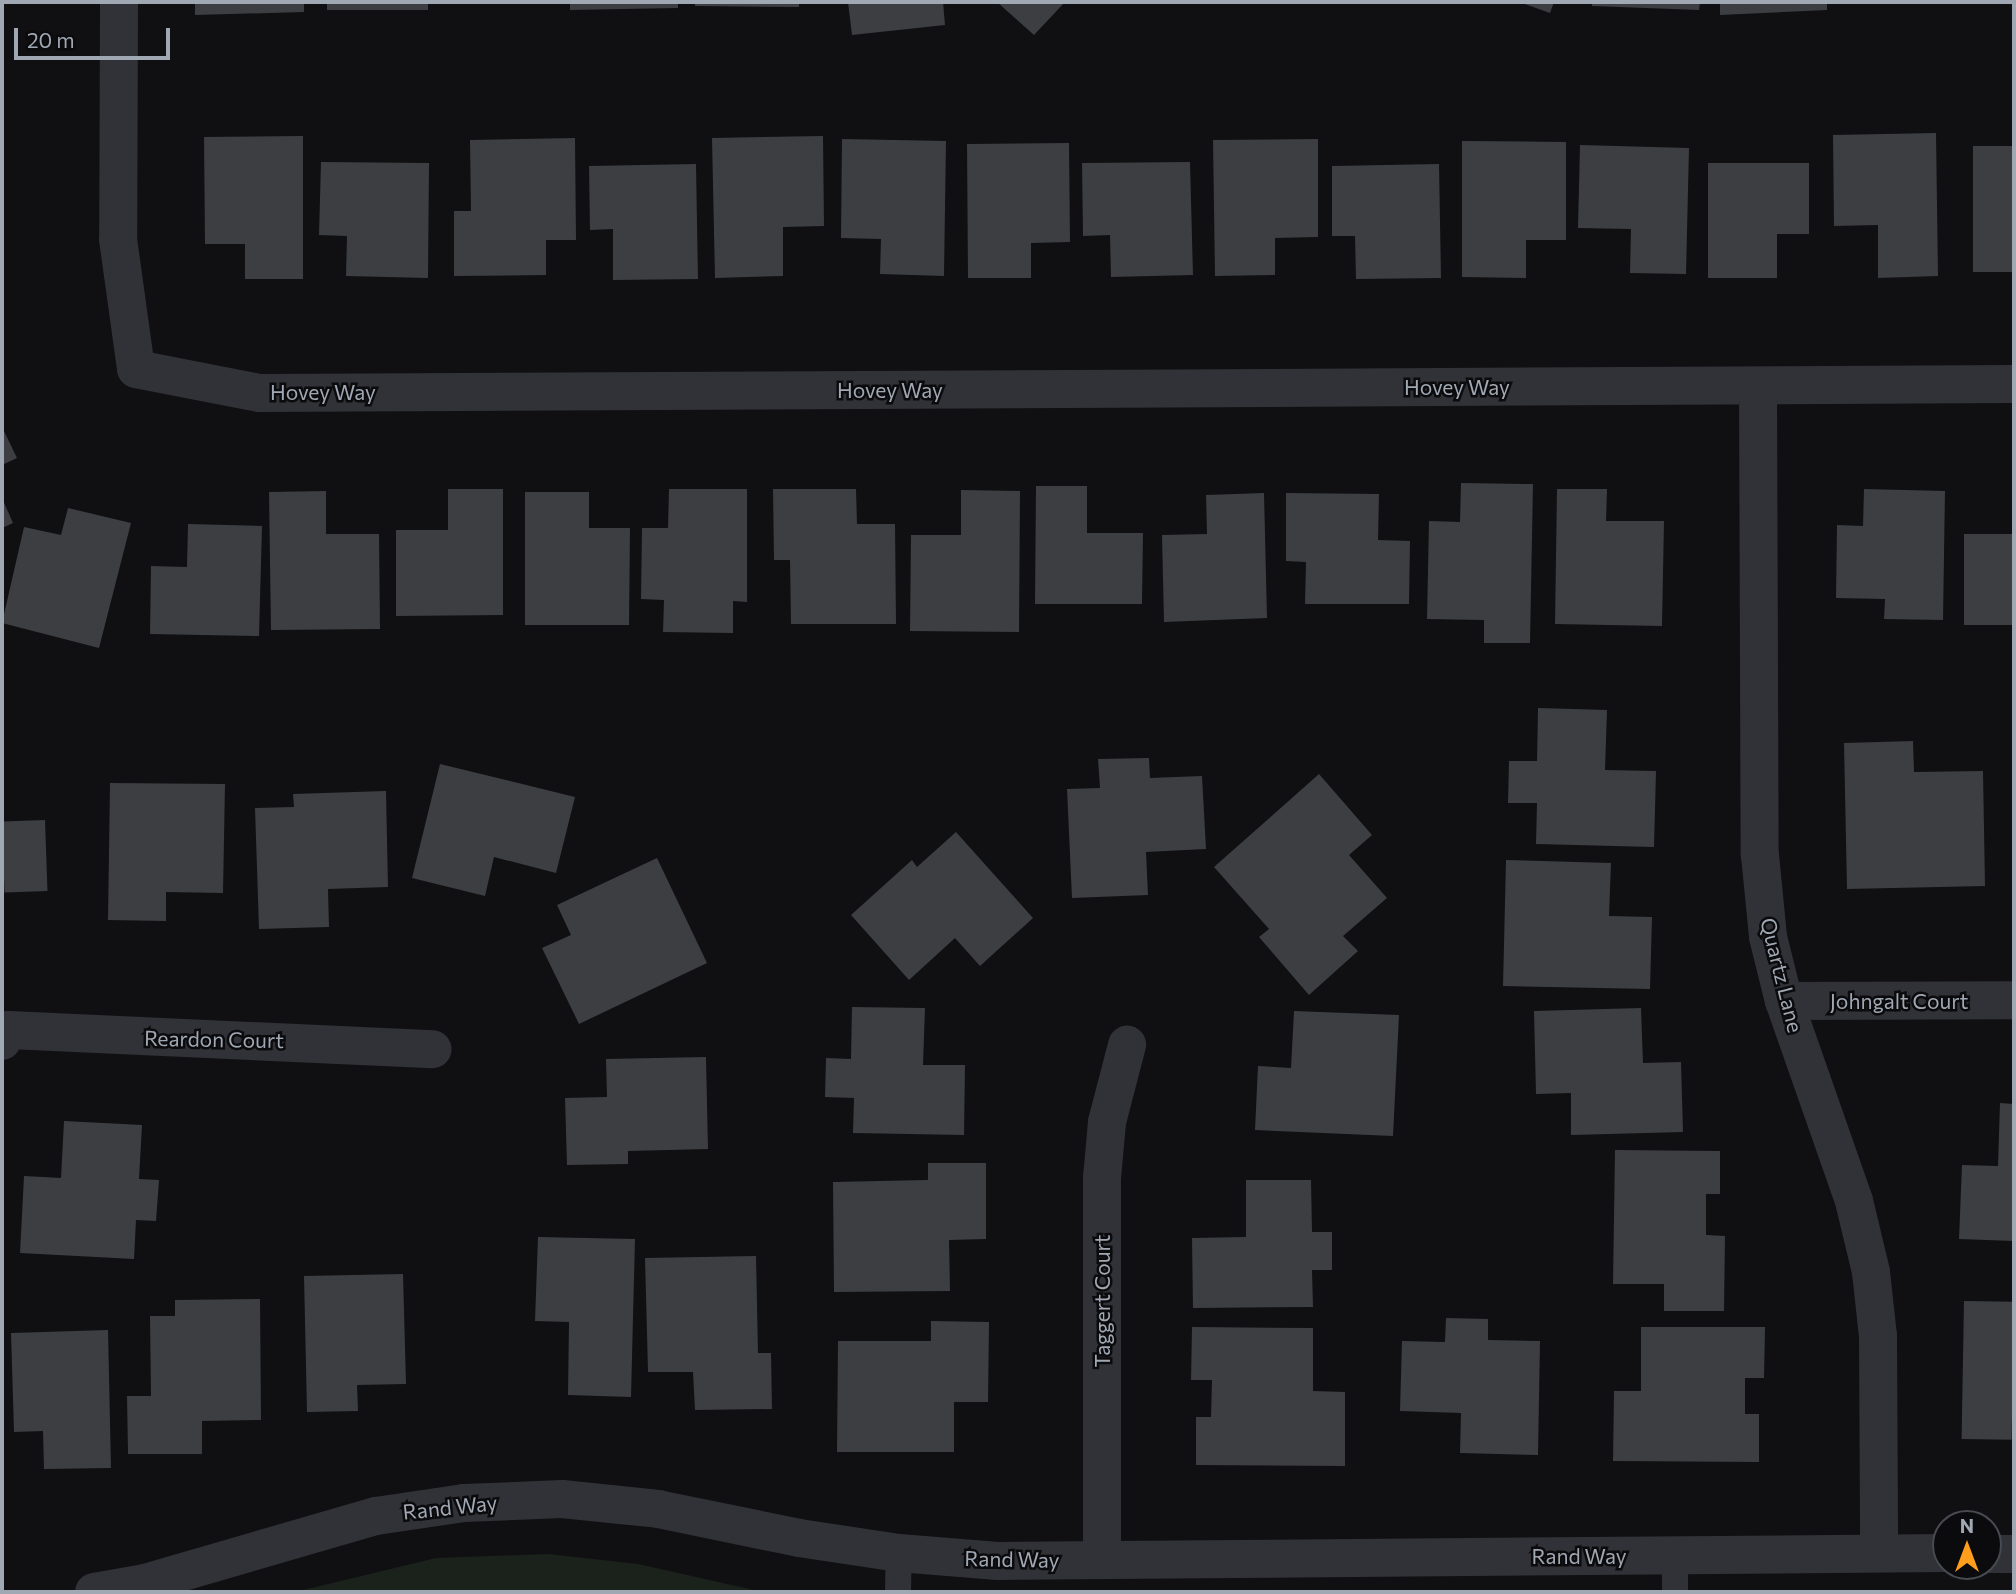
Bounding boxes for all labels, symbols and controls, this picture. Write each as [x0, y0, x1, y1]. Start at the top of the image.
scale bar [18, 14, 173, 58]
text: 20 m [27, 27, 75, 52]
street label: Hovey Way [1404, 374, 1510, 400]
street label: Hovey Way [837, 377, 943, 403]
street label: Hovey Way [270, 379, 376, 405]
street label: Quartz Lane [1756, 915, 1808, 1035]
street label: Johngalt Court [1830, 988, 1968, 1014]
street label: Reardon Court [144, 1025, 284, 1053]
street label: Taggert Court [1089, 1235, 1115, 1367]
street label: Rand Way [401, 1489, 499, 1525]
north arrow [1932, 1510, 2002, 1580]
text: N [1960, 1514, 1974, 1537]
street label: Rand Way [1531, 1543, 1627, 1569]
street label: Rand Way [964, 1546, 1060, 1572]

